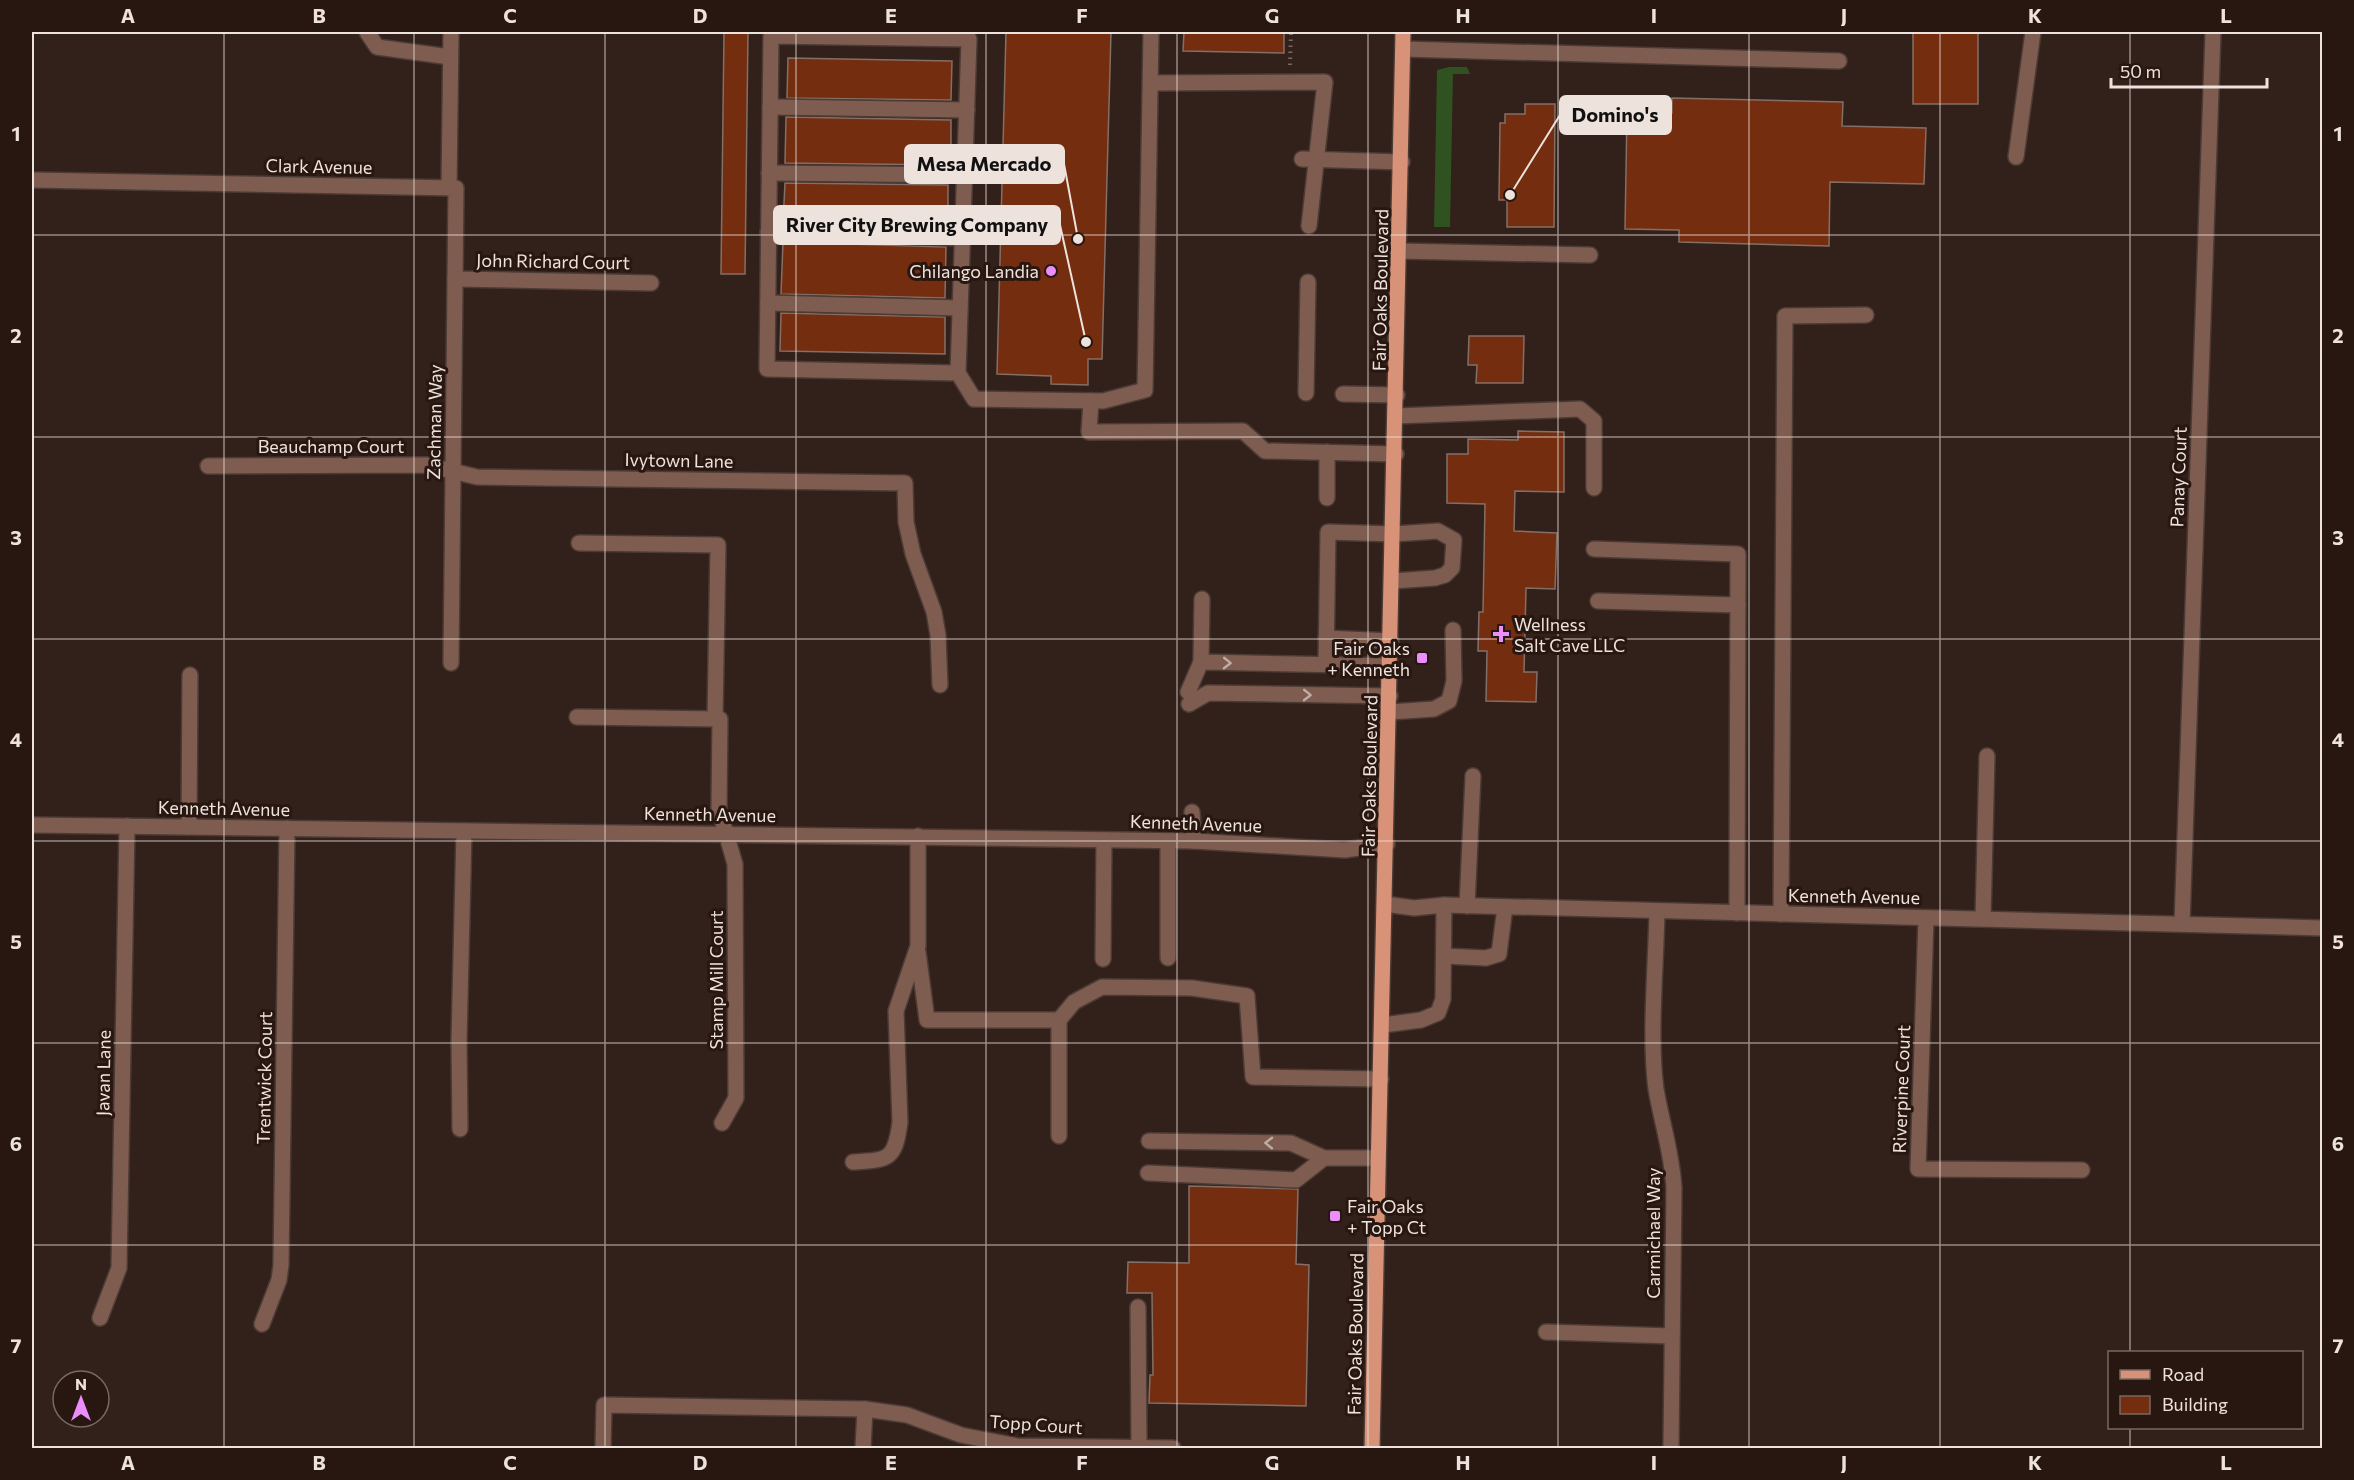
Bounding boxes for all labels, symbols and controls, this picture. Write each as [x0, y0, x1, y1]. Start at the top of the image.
text: A [121, 3, 135, 27]
text: B [312, 3, 326, 27]
text: C [503, 3, 517, 27]
text: D [693, 3, 707, 27]
text: E [885, 3, 897, 27]
text: F [1076, 3, 1088, 27]
text: G [1265, 3, 1279, 27]
text: H [1456, 3, 1471, 27]
text: I [1651, 3, 1657, 27]
text: J [1841, 3, 1847, 27]
text: K [2028, 3, 2042, 27]
text: L [2220, 3, 2232, 27]
scale bar [2111, 51, 2267, 89]
text: 50 m [2120, 60, 2161, 82]
callout: Domino's [1560, 96, 1671, 134]
text: Domino's [1572, 102, 1659, 126]
text: 1 [11, 121, 21, 145]
text: 1 [2333, 121, 2343, 145]
callout: Mesa Mercado [905, 145, 1064, 183]
text: Mesa Mercado [917, 151, 1051, 175]
street label: Clark Avenue [265, 154, 373, 178]
callout: River City Brewing Company [774, 206, 1060, 244]
street label: Fair Oaks Boulevard [1368, 209, 1392, 371]
text: River City Brewing Company [786, 212, 1048, 236]
street label: John Richard Court [476, 249, 630, 273]
place label: Chilango Landia [909, 260, 1039, 282]
marker: Chilango Landia [1044, 264, 1058, 278]
text: 2 [10, 323, 22, 347]
text: 2 [2332, 323, 2344, 347]
street label: Zachman Way [422, 364, 446, 480]
street label: Panay Court [2165, 426, 2191, 528]
street label: Beauchamp Court [258, 435, 404, 457]
street label: Ivytown Lane [624, 448, 734, 472]
text: 3 [10, 525, 22, 549]
text: 3 [2332, 525, 2344, 549]
place label: Wellness Salt Cave LLC [1514, 613, 1625, 656]
marker: Wellness Salt Cave LLC [1492, 625, 1510, 643]
place label: Fair Oaks + Kenneth [1327, 637, 1410, 680]
marker: Fair Oaks + Kenneth [1415, 651, 1429, 665]
one-way arrow [1222, 656, 1231, 669]
one-way arrow [1303, 689, 1312, 701]
street label: Fair Oaks Boulevard [1357, 695, 1381, 857]
text: 4 [10, 727, 22, 751]
text: 4 [2332, 727, 2344, 751]
street label: Kenneth Avenue [158, 796, 290, 820]
street label: Kenneth Avenue [644, 802, 776, 826]
street label: Kenneth Avenue [1130, 810, 1262, 836]
street label: Kenneth Avenue [1788, 884, 1920, 908]
street label: Stamp Mill Court [705, 910, 727, 1050]
text: 5 [10, 929, 22, 953]
text: 5 [2332, 929, 2344, 953]
street label: Trentwick Court [252, 1011, 276, 1145]
street label: Riverpine Court [1888, 1024, 1914, 1154]
street label: Javan Lane [91, 1030, 115, 1116]
text: 6 [10, 1131, 22, 1155]
text: 6 [2332, 1131, 2344, 1155]
one-way arrow [1264, 1137, 1273, 1149]
street label: Carmichael Way [1642, 1167, 1664, 1299]
place label: Fair Oaks + Topp Ct [1347, 1195, 1426, 1238]
marker: Fair Oaks + Topp Ct [1328, 1209, 1342, 1223]
street label: Fair Oaks Boulevard [1343, 1253, 1367, 1415]
text: 7 [11, 1333, 22, 1357]
text: 7 [2333, 1333, 2344, 1357]
legend [2108, 1351, 2303, 1429]
text: Road [2162, 1363, 2204, 1385]
north arrow [51, 1369, 111, 1429]
text: N [75, 1374, 87, 1393]
text: Building [2162, 1393, 2228, 1415]
street label: Topp Court [989, 1410, 1083, 1438]
text: A [121, 1450, 135, 1474]
text: B [312, 1450, 326, 1474]
text: C [503, 1450, 517, 1474]
text: D [693, 1450, 707, 1474]
text: E [885, 1450, 897, 1474]
text: F [1076, 1450, 1088, 1474]
text: G [1265, 1450, 1279, 1474]
text: H [1456, 1450, 1471, 1474]
text: I [1651, 1450, 1657, 1474]
text: J [1841, 1450, 1847, 1474]
text: K [2028, 1450, 2042, 1474]
text: L [2220, 1450, 2232, 1474]

